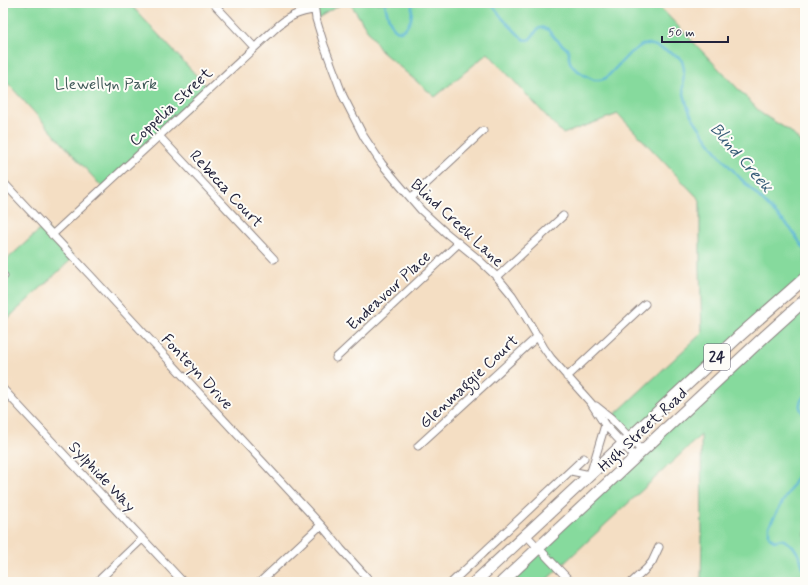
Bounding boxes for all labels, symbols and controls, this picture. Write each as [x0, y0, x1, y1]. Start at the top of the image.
scale bar [662, 18, 728, 44]
text: 50 m [668, 25, 695, 41]
street label: Coppelia Street [125, 63, 218, 151]
park label: Llewellyn Park [55, 74, 157, 95]
water label: Blind Creek [705, 118, 779, 198]
street label: Rebecca Court [185, 146, 268, 233]
street label: Blind Creek Lane [406, 175, 508, 272]
street label: Endeavour Place [342, 247, 436, 336]
street label: Fonteyn Drive [156, 330, 237, 414]
street label: Glenmaggie Court [415, 330, 524, 434]
road number: 24 [704, 344, 730, 370]
street label: High Street Road [594, 383, 693, 478]
street label: Sylphide Way [64, 437, 140, 517]

